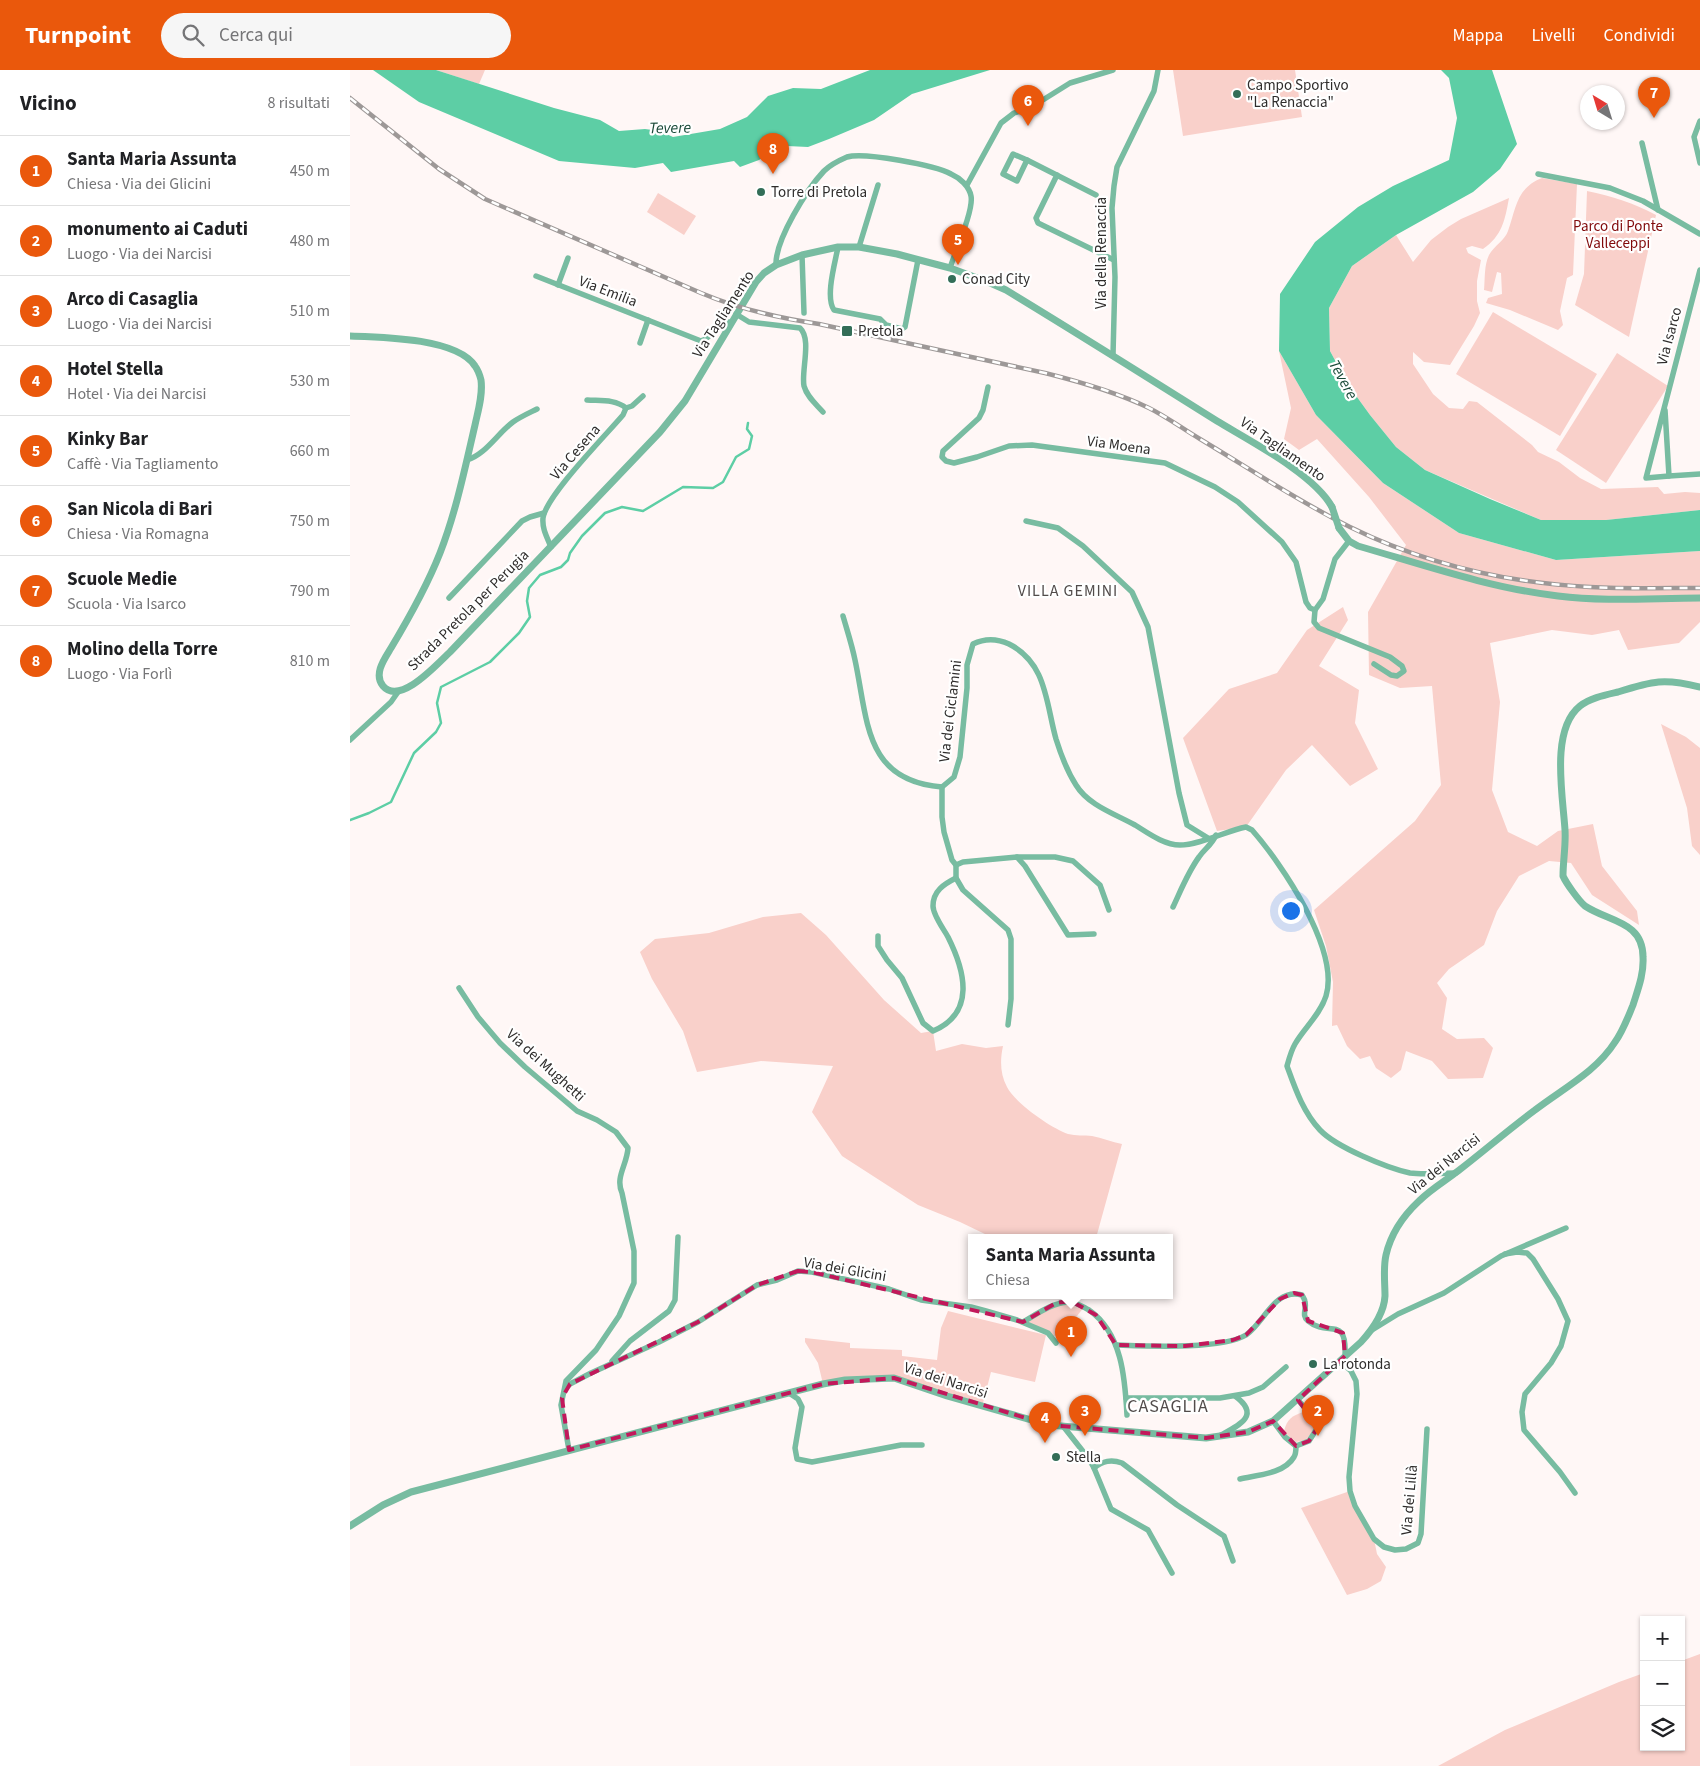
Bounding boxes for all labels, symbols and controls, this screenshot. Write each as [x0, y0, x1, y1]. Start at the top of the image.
search box [161, 13, 511, 58]
text: Turnpoint [25, 18, 131, 53]
icon: search [179, 21, 207, 49]
text: Cerca qui [219, 22, 293, 49]
text: Mappa [1452, 23, 1503, 48]
text: Livelli [1531, 23, 1575, 48]
text: Condividi [1603, 23, 1675, 48]
place label: Campo Sportivo "La Renaccia" [1247, 75, 1349, 113]
pin: 7 [1638, 77, 1670, 118]
pin: 6 [1012, 85, 1044, 126]
north arrow [1580, 85, 1625, 130]
text: Vicino [20, 88, 77, 118]
marker: Campo Sportivo "La Renaccia" [1231, 88, 1243, 100]
text: 8 risultati [268, 92, 330, 114]
water label: Tevere [649, 117, 692, 139]
pin: 8 [757, 133, 789, 174]
text: Santa Maria Assunta [67, 146, 237, 173]
text: 1 [32, 160, 40, 182]
text: 450 m [290, 160, 330, 182]
text: Chiesa · Via dei Glicini [67, 173, 211, 195]
place label: Torre di Pretola [771, 182, 867, 203]
marker: Torre di Pretola [755, 186, 767, 198]
street label: Via della Renaccia [1091, 197, 1112, 309]
text: monumento ai Caduti [67, 216, 248, 243]
park label: Parco di Ponte Valleceppi [1573, 216, 1663, 254]
pin: 5 [942, 224, 974, 265]
text: 2 [32, 230, 40, 252]
text: 480 m [290, 230, 330, 252]
text: Luogo · Via dei Narcisi [67, 243, 212, 265]
street label: Via Tagliamento [687, 267, 760, 362]
place label: Conad City [962, 269, 1030, 290]
street label: Via Emilia [576, 271, 640, 312]
marker: Conad City [946, 273, 958, 285]
text: Arco di Casaglia [67, 286, 198, 313]
text: 3 [32, 300, 40, 322]
text: 510 m [290, 300, 330, 322]
street label: Via Isarco [1652, 305, 1687, 368]
text: Luogo · Via dei Narcisi [67, 313, 212, 335]
place label: Pretola [858, 321, 903, 342]
marker: Pretola [840, 324, 854, 338]
text: Hotel Stella [67, 356, 164, 383]
water label: Tevere [1323, 356, 1363, 404]
text: 4 [32, 370, 40, 392]
text: 530 m [290, 370, 330, 392]
text: Hotel · Via dei Narcisi [67, 383, 207, 405]
street label: Via Tagliamento [1236, 412, 1330, 487]
street label: Via Cesena [545, 420, 605, 485]
text: Kinky Bar [67, 426, 148, 453]
street label: Via Moena [1086, 431, 1152, 460]
text: 5 [32, 440, 40, 462]
text: 660 m [290, 440, 330, 462]
text: Caffè · Via Tagliamento [67, 453, 218, 475]
text: San Nicola di Bari [67, 496, 213, 523]
text: 6 [32, 510, 40, 532]
text: 750 m [290, 510, 330, 532]
text: Chiesa · Via Romagna [67, 523, 209, 545]
street label: Strada Pretola per Perugia [403, 545, 534, 676]
text: Scuole Medie [67, 566, 177, 593]
text: 7 [32, 580, 40, 602]
text: 790 m [290, 580, 330, 602]
district label: VILLA GEMINI [1018, 580, 1118, 602]
text: Scuola · Via Isarco [67, 593, 186, 615]
text: Molino della Torre [67, 636, 218, 663]
text: 8 [32, 650, 40, 672]
text: 810 m [290, 650, 330, 672]
street label: Via dei Ciclamini [934, 659, 967, 763]
text: Luogo · Via Forlì [67, 663, 172, 685]
your location [1278, 898, 1304, 924]
street label: Via dei Mughetti [501, 1024, 590, 1107]
street label: Via dei Narcisi [1404, 1129, 1485, 1200]
popup [968, 1234, 1173, 1299]
text: Santa Maria Assunta [986, 1242, 1155, 1269]
street label: Via dei Glicini [802, 1252, 888, 1287]
text: Chiesa [986, 1269, 1030, 1291]
pin: 1 [1055, 1316, 1087, 1357]
place label: La rotonda [1323, 1354, 1391, 1375]
street label: Via dei Narcisi [901, 1357, 991, 1404]
marker: La rotonda [1307, 1358, 1319, 1370]
district label: CASAGLIA [1127, 1394, 1209, 1419]
pin: 3 [1069, 1395, 1101, 1436]
pin: 2 [1302, 1395, 1334, 1436]
pin: 4 [1029, 1402, 1061, 1443]
place label: Stella [1066, 1447, 1101, 1468]
marker: Stella [1050, 1451, 1062, 1463]
street label: Via dei Lillà [1396, 1464, 1423, 1536]
map controls [1640, 1616, 1685, 1751]
button: + [1640, 1616, 1685, 1661]
button: − [1640, 1661, 1685, 1706]
button: layers [1640, 1706, 1685, 1751]

